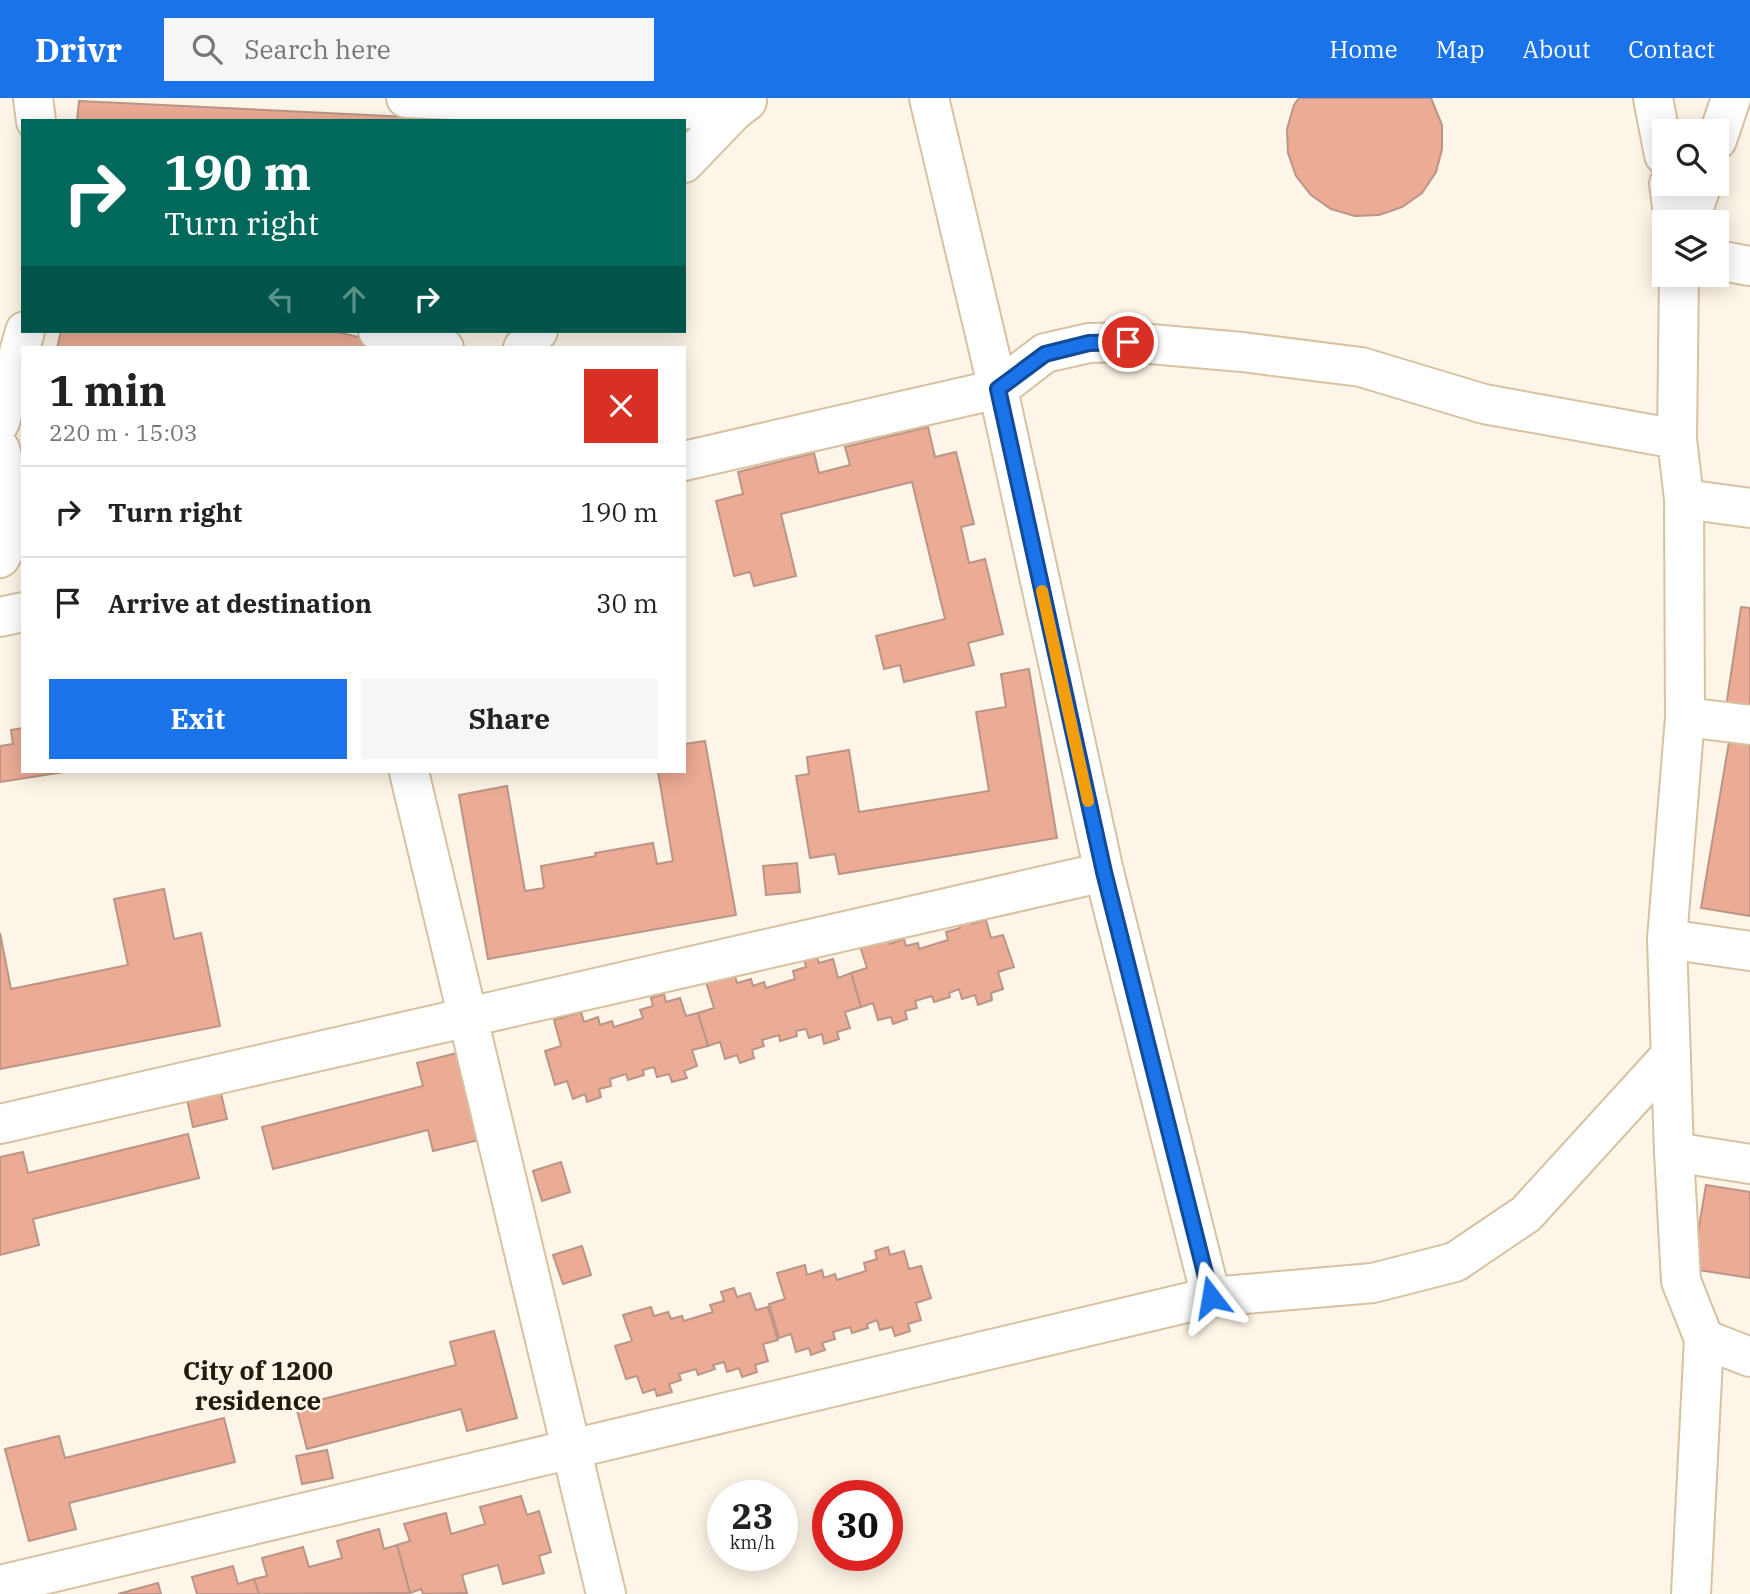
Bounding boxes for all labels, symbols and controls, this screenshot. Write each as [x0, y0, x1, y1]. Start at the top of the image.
search box [164, 18, 654, 81]
text: Drivr [35, 28, 122, 71]
icon: search [188, 30, 226, 68]
text: Search here [244, 32, 391, 66]
text: Home [1330, 33, 1398, 65]
text: Map [1436, 33, 1484, 65]
text: About [1522, 33, 1590, 65]
text: Contact [1628, 33, 1715, 65]
map controls [1652, 119, 1729, 287]
button: search [1652, 119, 1729, 196]
text: 190 m [164, 140, 311, 203]
icon: right [49, 147, 140, 238]
text: Turn right [164, 202, 319, 244]
button: layers [1652, 210, 1729, 287]
icon: left [262, 280, 300, 318]
icon: ahead [335, 280, 373, 318]
icon: right [408, 280, 446, 318]
pin [1098, 312, 1158, 372]
icon: arrive [1109, 323, 1147, 361]
text: 1 min [49, 363, 167, 418]
button: close [584, 369, 658, 443]
text: 220 m · 15:03 [49, 417, 198, 447]
icon: right [49, 493, 87, 531]
text: Turn right [108, 495, 242, 529]
text: 190 m [580, 495, 658, 529]
icon: arrive [49, 584, 87, 622]
text: Arrive at destination [108, 586, 372, 620]
text: 30 m [596, 586, 658, 620]
button: Exit [49, 679, 347, 759]
button: Share [361, 679, 658, 759]
position arrow [1174, 1260, 1248, 1334]
district label: City of 1200 residence [183, 1353, 333, 1417]
speed limit sign: 30 [812, 1480, 903, 1571]
text: 23 [731, 1493, 774, 1539]
text: km/h [730, 1531, 775, 1554]

